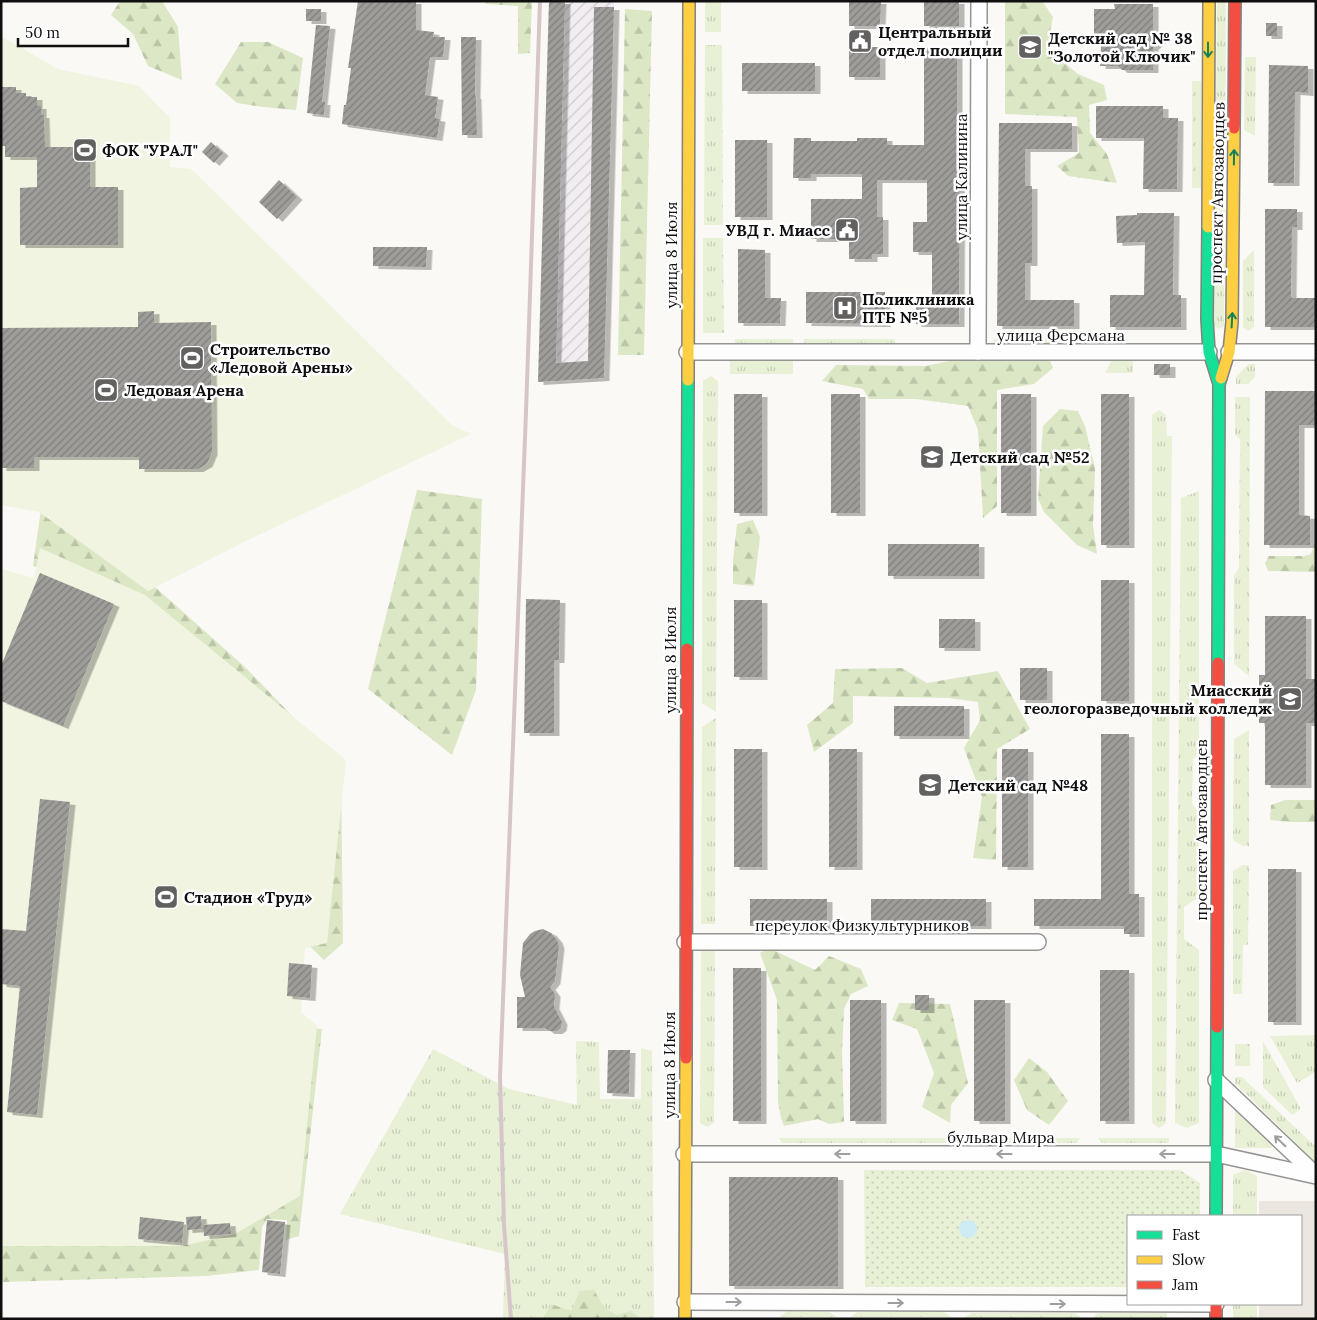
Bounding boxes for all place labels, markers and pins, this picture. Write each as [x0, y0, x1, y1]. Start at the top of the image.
place label: Центральный отдел полиции [878, 22, 1003, 60]
public building icon: Центральный отдел полиции [847, 28, 873, 54]
place label: Детский сад № 38 "Золотой Ключик" [1048, 28, 1195, 66]
school or university icon: Детский сад № 38 "Золотой Ключик" [1017, 34, 1043, 60]
sports icon: ФОК "УРАЛ" [72, 137, 98, 163]
place label: ФОК "УРАЛ" [102, 140, 198, 160]
public building icon: УВД г. Миасс [834, 217, 860, 243]
place label: УВД г. Миасс [726, 220, 831, 240]
place label: Поликлиника ПТБ №5 [862, 289, 975, 327]
hospital icon: Поликлиника ПТБ №5 [832, 295, 858, 321]
place label: Строительство «Ледовой Арены» [210, 339, 353, 377]
sports icon: Строительство «Ледовой Арены» [179, 345, 205, 371]
sports icon: Ледовая Арена [93, 377, 119, 403]
place label: Ледовая Арена [124, 380, 244, 400]
school or university icon: Детский сад №52 [919, 444, 945, 470]
place label: Детский сад №52 [950, 447, 1090, 467]
place label: Миасский геологоразведочный колледж [1024, 680, 1272, 718]
school or university icon: Миасский геологоразведочный колледж [1277, 686, 1303, 712]
school or university icon: Детский сад №48 [917, 772, 943, 798]
place label: Детский сад №48 [948, 775, 1088, 795]
sports icon: Стадион «Труд» [153, 884, 179, 910]
place label: Стадион «Труд» [184, 887, 312, 907]

